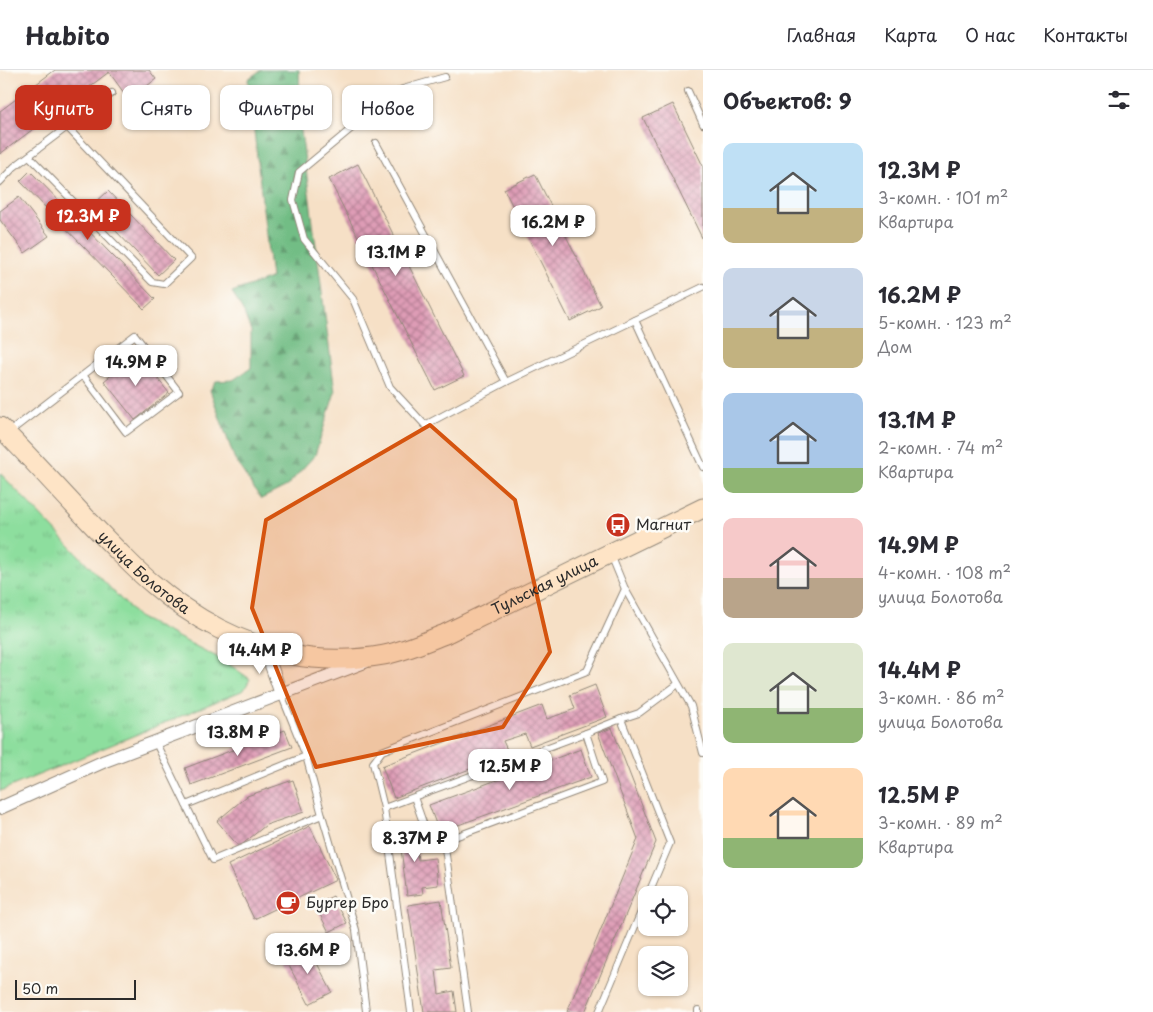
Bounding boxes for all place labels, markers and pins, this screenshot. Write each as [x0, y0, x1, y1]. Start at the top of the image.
pin: 12.3M ₽ [42, 198, 134, 241]
pin: 16.2M ₽ [507, 204, 599, 247]
pin: 13.1M ₽ [350, 234, 442, 277]
pin: 14.9M ₽ [90, 344, 182, 387]
bus stop icon: Магнит [605, 512, 631, 538]
place label: Магнит [636, 512, 691, 535]
pin: 14.4M ₽ [214, 632, 306, 675]
pin: 13.8M ₽ [192, 714, 284, 757]
pin: 12.5M ₽ [464, 748, 556, 791]
pin: 8.37M ₽ [369, 820, 461, 863]
cafe icon: Бургер Бро [275, 890, 301, 916]
place label: Бургер Бро [306, 890, 389, 913]
pin: 13.6M ₽ [262, 932, 354, 975]

